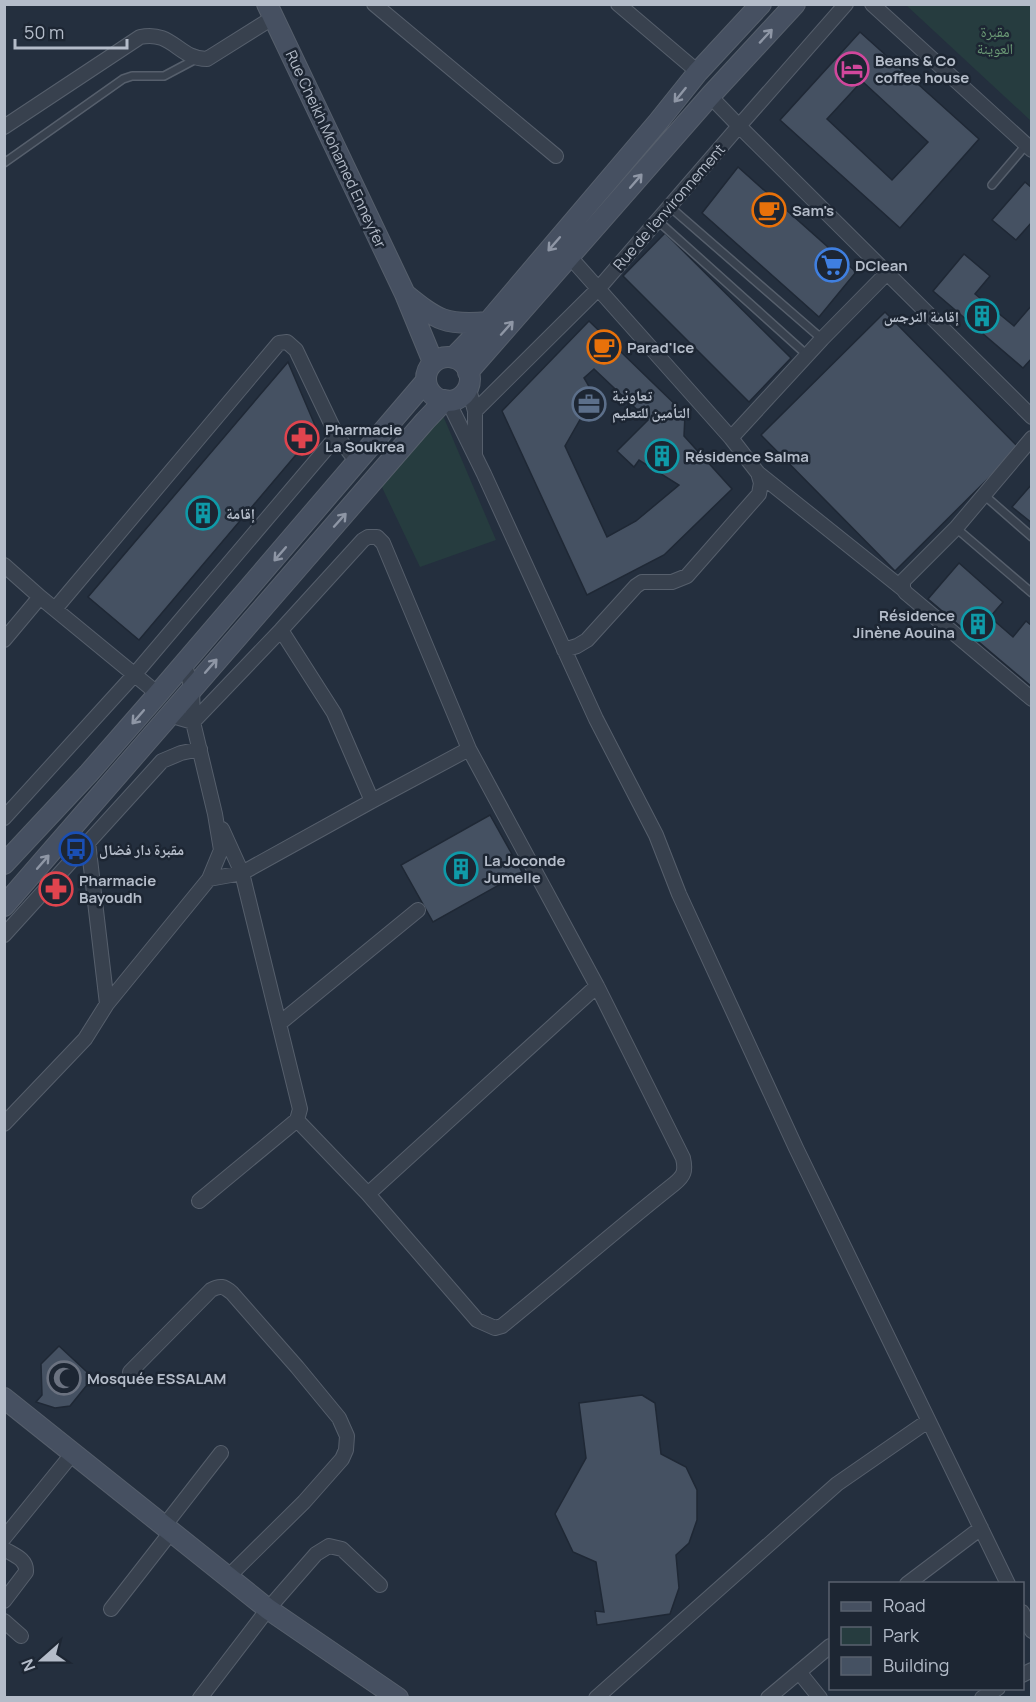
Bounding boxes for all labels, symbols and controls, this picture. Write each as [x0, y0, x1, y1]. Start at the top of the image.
scale bar [15, 12, 128, 50]
text: 50 m [24, 20, 64, 44]
park label: مقبرة العوينة [977, 21, 1013, 59]
one-way arrow [759, 29, 773, 44]
street label: Rue Cheikh Mohamed Enneyfer [281, 47, 391, 252]
place label: Beans & Co coffee house [875, 50, 969, 88]
hotel icon: Beans & Co coffee house [834, 51, 870, 87]
one-way arrow [673, 87, 686, 103]
street label: Rue de l'environnement [608, 139, 730, 275]
one-way arrow [629, 174, 643, 189]
cafe icon: Sam's [751, 192, 787, 228]
place label: Sam's [792, 200, 834, 221]
one-way arrow [547, 236, 561, 251]
supermarket icon: DClean [814, 247, 850, 283]
place label: DClean [855, 255, 908, 276]
building icon: إقامة النرجس [964, 298, 1000, 334]
place label: إقامة النرجس [884, 306, 959, 327]
one-way arrow [500, 321, 514, 336]
cafe icon: Parad'Ice [586, 329, 622, 365]
place label: Parad'Ice [627, 337, 694, 358]
place label: تعاونية التأمين للتعليم [612, 385, 690, 423]
office icon: تعاونية التأمين للتعليم [571, 386, 607, 422]
place label: Pharmacie La Soukrea [325, 419, 405, 457]
pharmacy icon: Pharmacie La Soukrea [284, 420, 320, 456]
building icon: Résidence Salma [644, 438, 680, 474]
place label: Résidence Salma [685, 446, 809, 467]
building icon: إقامة [185, 495, 221, 531]
place label: إقامة [226, 503, 255, 524]
one-way arrow [333, 513, 347, 528]
one-way arrow [273, 546, 286, 562]
place label: Résidence Jinène Aouina [853, 605, 955, 643]
building icon: Résidence Jinène Aouina [960, 606, 996, 642]
one-way arrow [204, 659, 218, 674]
one-way arrow [131, 709, 145, 724]
bus stop icon: مقبرة دار فضال [58, 831, 94, 867]
place label: مقبرة دار فضال [99, 839, 184, 860]
place label: La Joconde Jumelle [484, 850, 566, 888]
building icon: La Joconde Jumelle [443, 851, 479, 887]
one-way arrow [36, 854, 49, 870]
place label: Pharmacie Bayoudh [79, 870, 156, 908]
pharmacy icon: Pharmacie Bayoudh [38, 871, 74, 907]
mosque icon: Mosquée ESSALAM [46, 1360, 82, 1396]
place label: Mosquée ESSALAM [87, 1368, 226, 1389]
legend [829, 1582, 1024, 1690]
text: Road [883, 1593, 926, 1617]
text: Park [883, 1623, 920, 1647]
north arrow [12, 1630, 72, 1690]
text: Building [883, 1653, 949, 1677]
text: N [16, 1656, 40, 1675]

